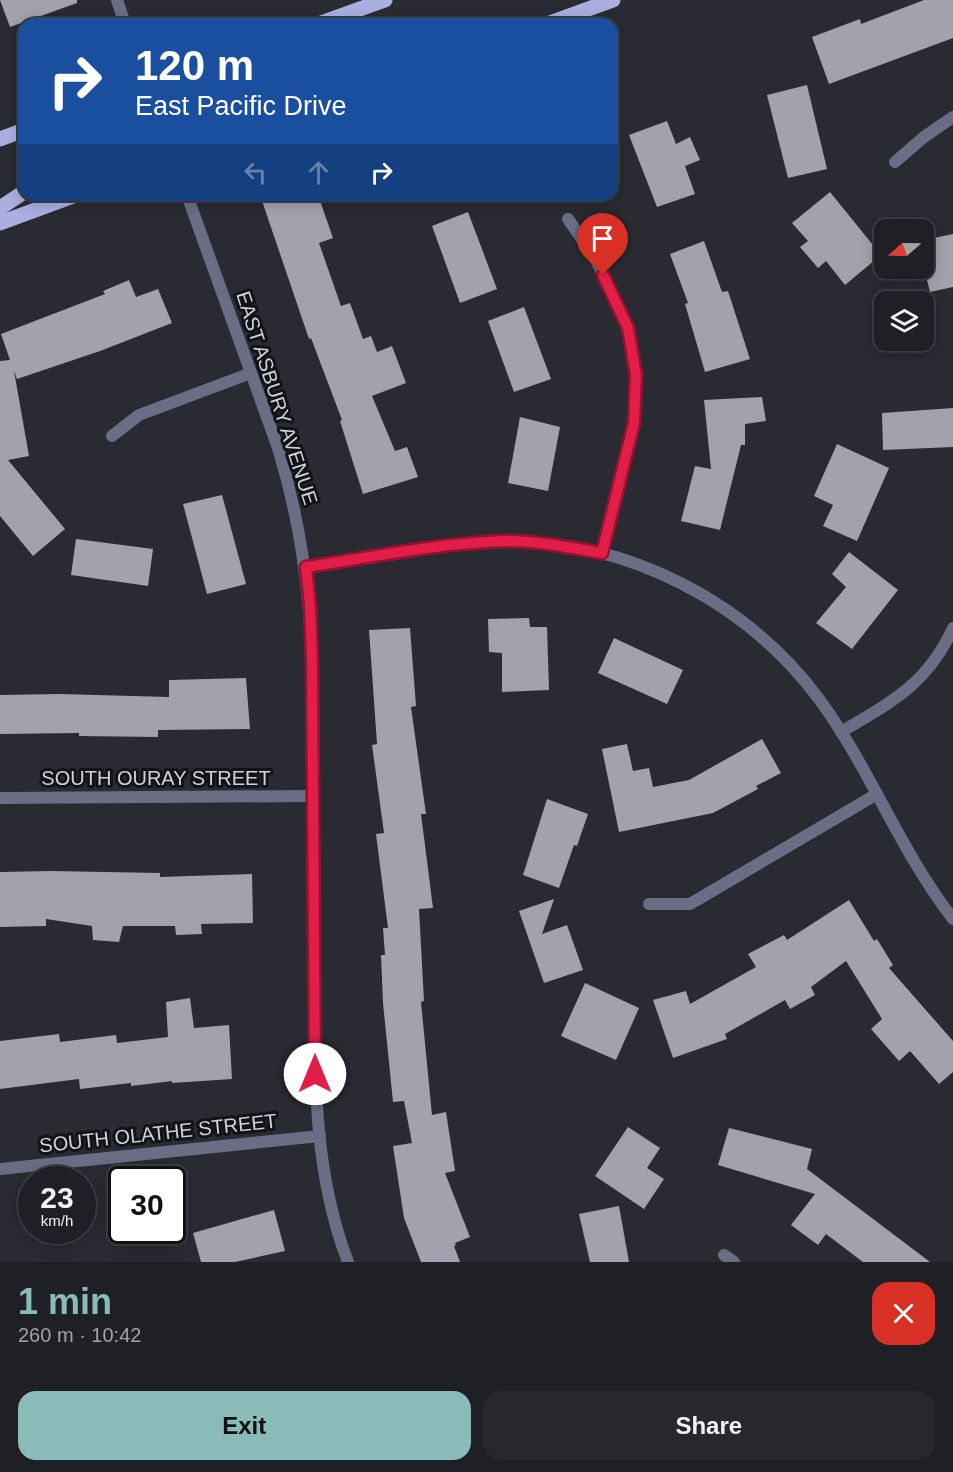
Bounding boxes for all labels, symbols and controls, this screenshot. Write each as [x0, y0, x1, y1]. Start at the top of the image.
icon: right [36, 42, 114, 120]
text: 120 m [135, 42, 254, 89]
text: East Pacific Drive [135, 91, 347, 121]
icon: left [239, 156, 272, 189]
icon: ahead [302, 156, 335, 189]
icon: right [365, 156, 398, 189]
pin [577, 213, 628, 275]
north arrow [874, 219, 934, 279]
map controls [874, 219, 934, 351]
icon: arrive [586, 222, 619, 255]
street label: EAST ASBURY AVENUE [232, 289, 322, 507]
button: layers [874, 291, 934, 351]
street label: SOUTH OURAY STREET [41, 767, 271, 789]
position arrow [283, 1042, 347, 1106]
street label: SOUTH OLATHE STREET [38, 1110, 278, 1156]
speed limit sign: 30 [108, 1166, 186, 1244]
text: 23 [40, 1181, 74, 1214]
text: km/h [41, 1212, 73, 1229]
text: 1 min [18, 1281, 112, 1322]
button: close [872, 1282, 935, 1345]
text: 260 m · 10:42 [18, 1324, 141, 1346]
button: Exit [18, 1391, 471, 1460]
button: Share [483, 1391, 935, 1460]

